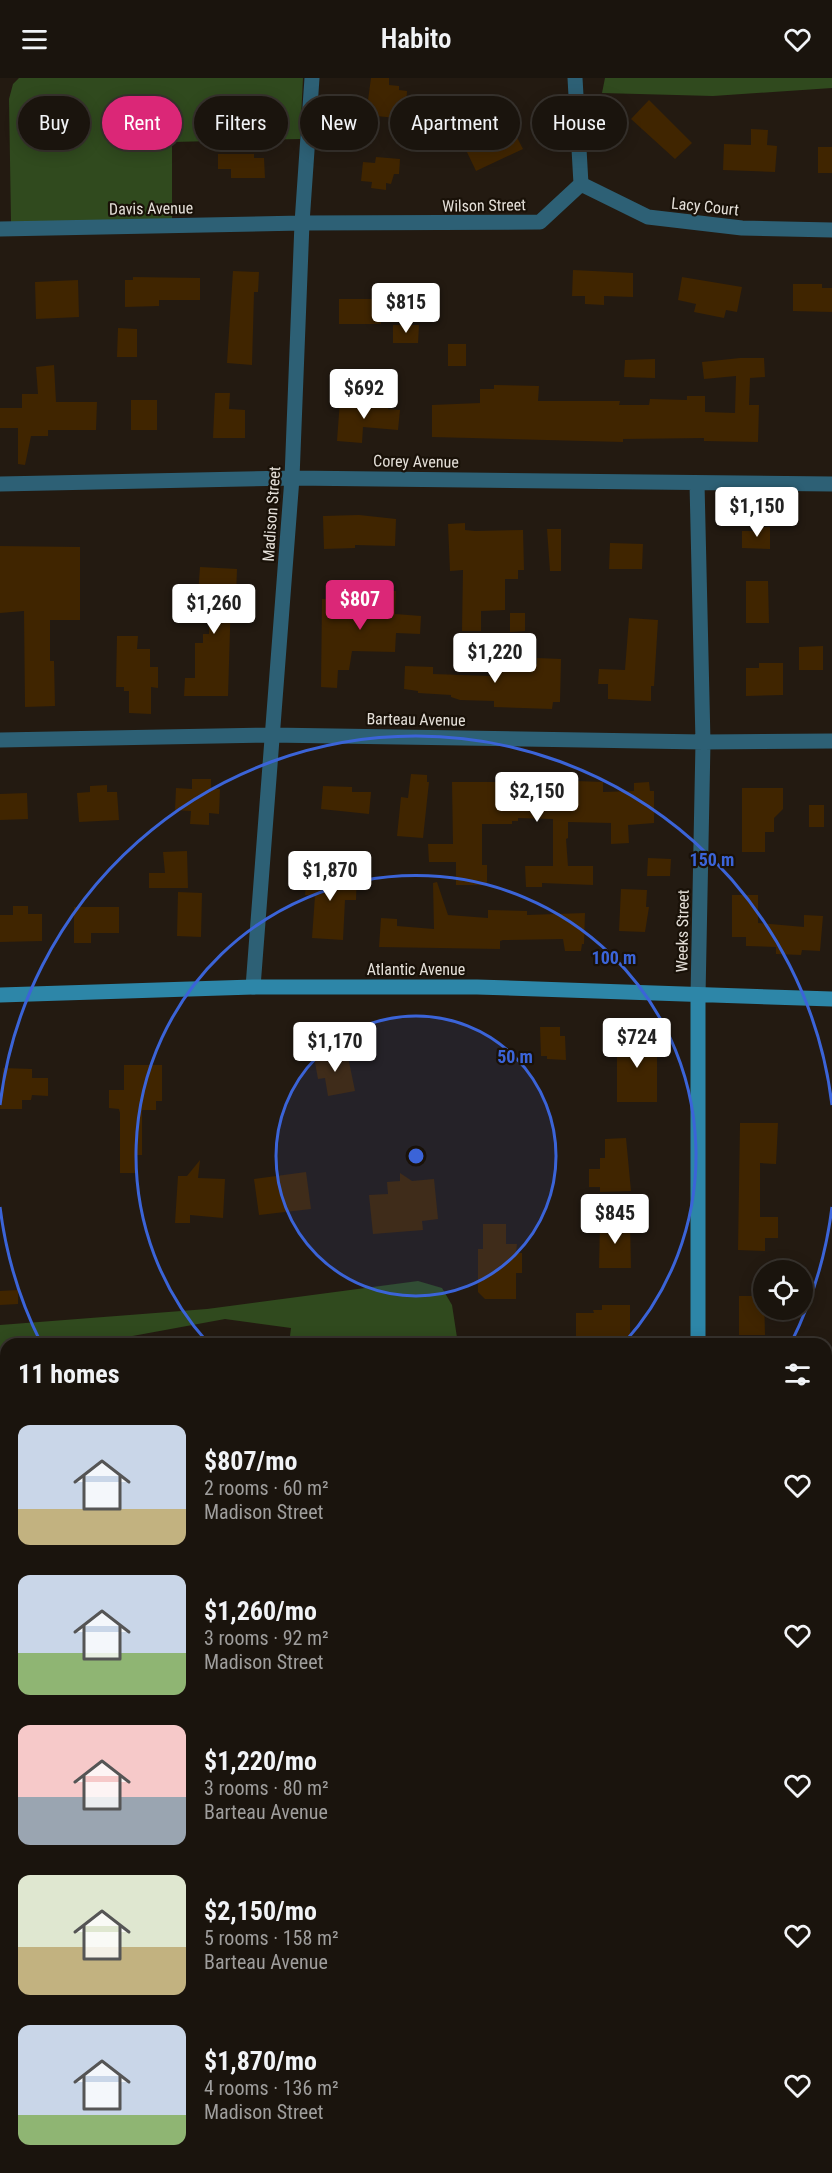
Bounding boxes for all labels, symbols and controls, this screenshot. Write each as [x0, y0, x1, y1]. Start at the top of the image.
icon: menu [18, 23, 51, 56]
text: Habito [381, 23, 451, 55]
icon: heart [781, 23, 814, 56]
chip: Buy [18, 96, 90, 150]
chip: Rent [102, 96, 182, 150]
chip: Filters [194, 96, 288, 150]
chip: New [300, 96, 378, 150]
chip: Apartment [390, 96, 520, 150]
chip: House [532, 96, 627, 150]
street label: Lacy Court [670, 194, 740, 220]
street label: Wilson Street [442, 195, 526, 216]
street label: Davis Avenue [109, 198, 193, 219]
pin: $815 [370, 283, 442, 334]
text: $815 [386, 290, 426, 314]
pin: $692 [328, 369, 400, 420]
text: $692 [344, 376, 384, 400]
street label: Corey Avenue [373, 451, 459, 472]
street label: Madison Street [259, 465, 284, 562]
pin: $1,150 [708, 487, 806, 538]
text: $1,150 [729, 494, 785, 518]
pin: $807 [324, 580, 396, 631]
pin: $1,260 [165, 584, 263, 635]
text: $807 [340, 587, 380, 611]
text: $1,260 [186, 591, 242, 615]
pin: $1,220 [446, 633, 544, 684]
text: $1,220 [467, 640, 523, 664]
street label: Barteau Avenue [366, 709, 466, 730]
pin: $2,150 [488, 772, 586, 823]
text: $2,150 [509, 779, 565, 803]
text: 150 m [690, 849, 734, 870]
pin: $1,870 [281, 851, 379, 902]
text: $1,870 [302, 858, 358, 882]
street label: Weeks Street [672, 889, 693, 972]
text: 100 m [592, 947, 636, 968]
street label: Atlantic Avenue [367, 960, 465, 979]
pin: $724 [601, 1018, 673, 1069]
pin: $1,170 [286, 1022, 384, 1073]
text: $724 [617, 1025, 657, 1049]
text: $1,170 [307, 1029, 363, 1053]
text: 50 m [497, 1046, 533, 1067]
centre of rings [406, 1146, 426, 1166]
pin: $845 [579, 1194, 651, 1245]
text: $845 [595, 1201, 635, 1225]
map controls [753, 1260, 813, 1320]
button: locate [753, 1260, 813, 1320]
icon: filters [781, 1358, 814, 1391]
text: 11 homes [18, 1359, 120, 1389]
text: $807/mo [204, 1446, 297, 1476]
icon: home [66, 1449, 138, 1521]
icon: heart [781, 1469, 814, 1502]
text: 2 rooms · 60 m² [204, 1476, 329, 1500]
text: Madison Street [204, 1500, 324, 1524]
text: $1,260/mo [204, 1596, 317, 1626]
icon: home [66, 1599, 138, 1671]
icon: heart [781, 1619, 814, 1652]
text: 3 rooms · 92 m² [204, 1626, 329, 1650]
text: Madison Street [204, 1650, 324, 1674]
text: $1,220/mo [204, 1746, 317, 1776]
icon: home [66, 1749, 138, 1821]
icon: heart [781, 1769, 814, 1802]
text: 3 rooms · 80 m² [204, 1776, 329, 1800]
text: Barteau Avenue [204, 1800, 328, 1824]
text: $2,150/mo [204, 1896, 317, 1926]
icon: home [66, 1899, 138, 1971]
icon: heart [781, 1919, 814, 1952]
text: 5 rooms · 158 m² [204, 1926, 339, 1950]
text: Barteau Avenue [204, 1950, 328, 1974]
text: $1,870/mo [204, 2046, 317, 2076]
icon: home [66, 2049, 138, 2121]
icon: heart [781, 2069, 814, 2102]
text: 4 rooms · 136 m² [204, 2076, 339, 2100]
text: Madison Street [204, 2100, 324, 2124]

